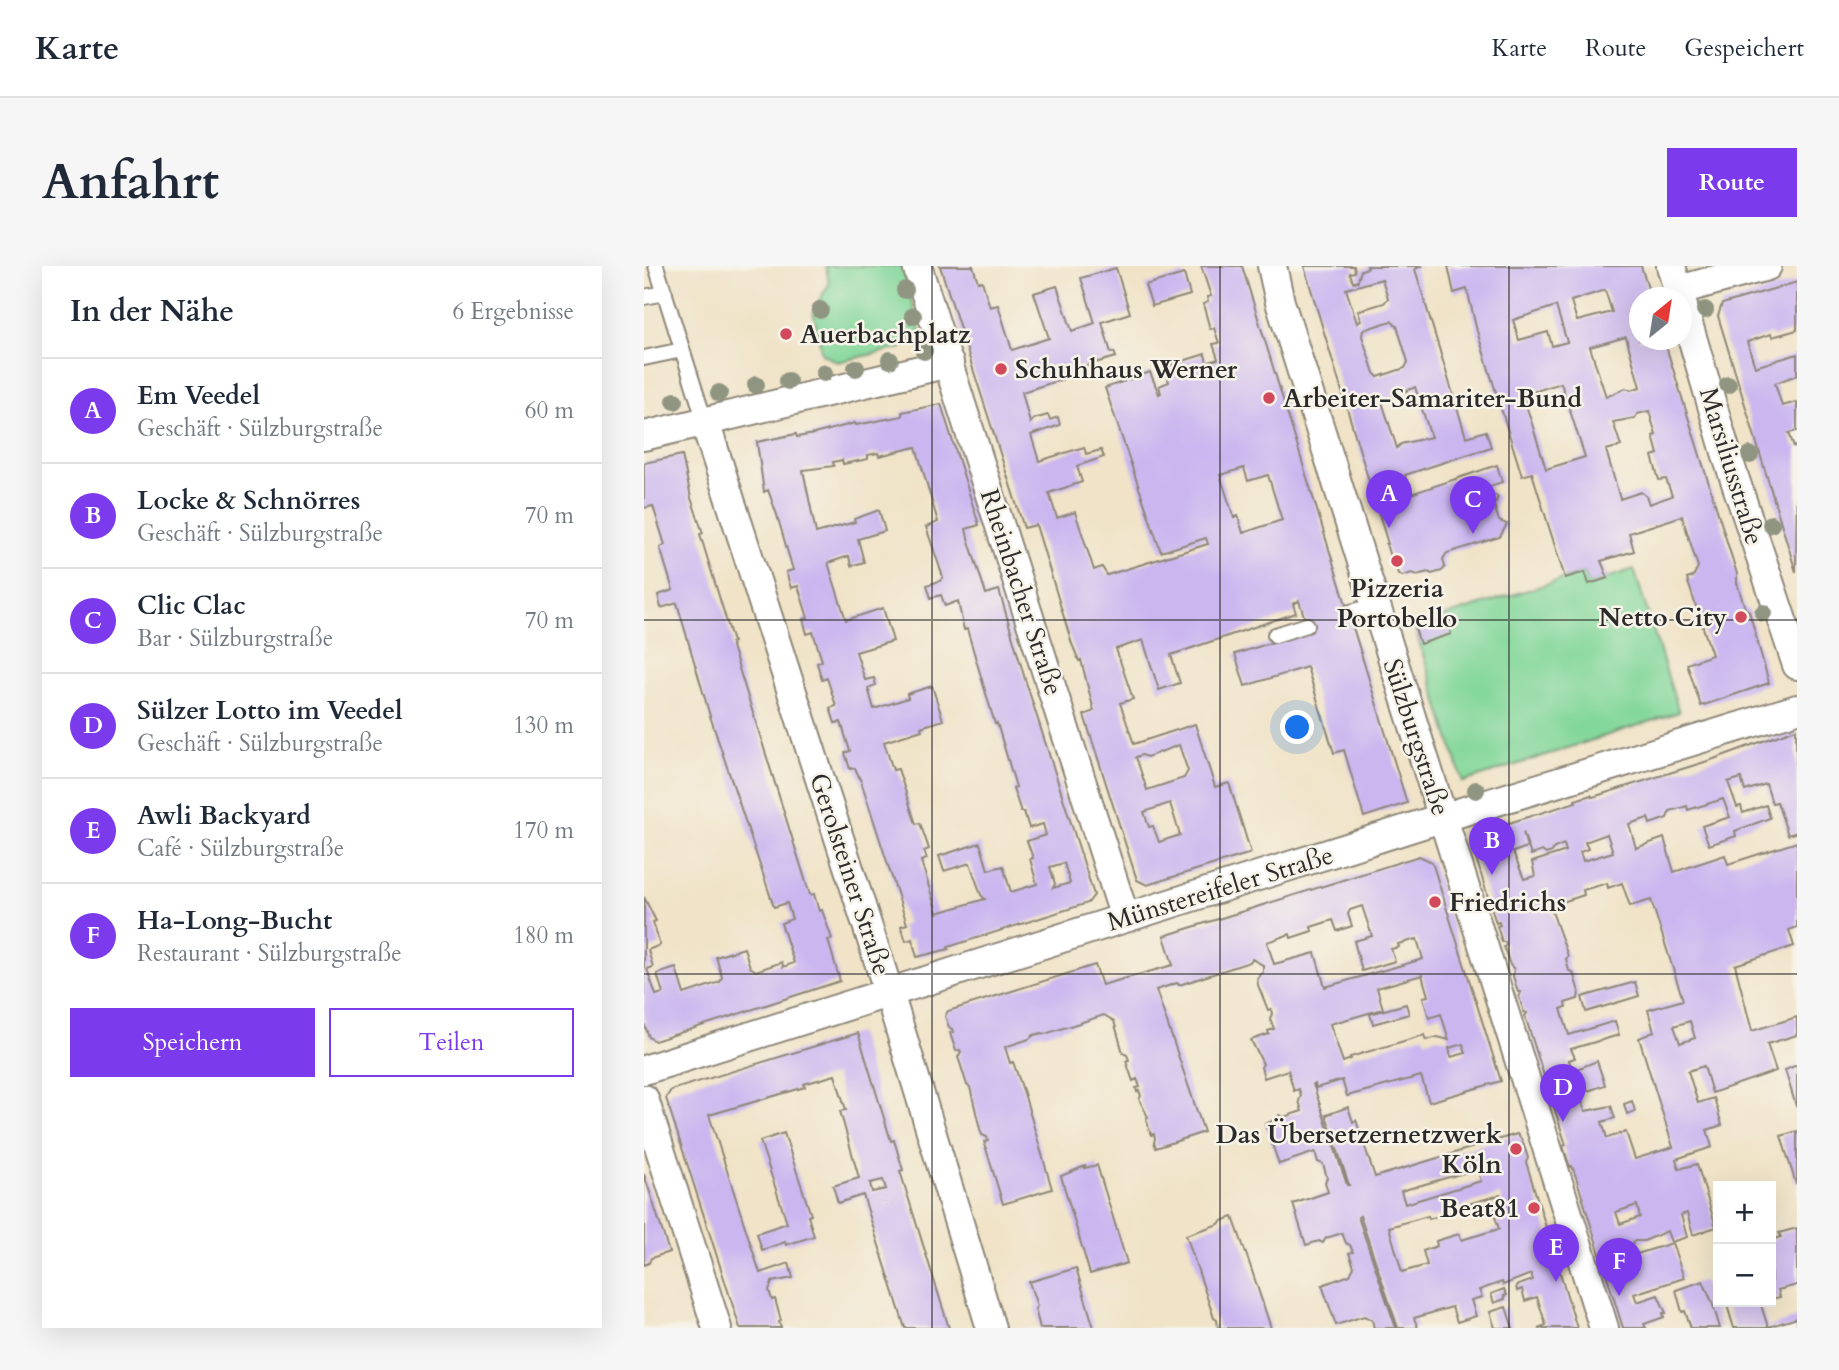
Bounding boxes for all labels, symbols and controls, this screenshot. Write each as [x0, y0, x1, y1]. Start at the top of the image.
text: Karte [35, 26, 119, 71]
text: Karte [1492, 32, 1547, 65]
text: Route [1585, 32, 1646, 65]
text: Gespeichert [1684, 32, 1804, 65]
button: Route [1667, 148, 1797, 217]
text: Anfahrt [42, 149, 219, 216]
north arrow [1629, 287, 1692, 350]
text: In der Nähe [70, 291, 234, 332]
text: 6 Ergebnisse [452, 296, 574, 327]
place label: Auerbachplatz [800, 317, 971, 352]
marker: Auerbachplatz [778, 326, 794, 342]
place label: Schuhhaus Werner [1015, 352, 1238, 387]
marker: Schuhhaus Werner [993, 361, 1009, 377]
text: Em Veedel [137, 378, 260, 413]
place label: Arbeiter-Samariter-Bund [1283, 381, 1582, 416]
street label: Marsiliusstraße [1691, 383, 1772, 549]
marker: Arbeiter-Samariter-Bund [1261, 390, 1277, 406]
text: A [84, 395, 102, 426]
text: 60 m [525, 395, 574, 426]
text: Geschäft · Sülzburgstraße [137, 413, 383, 444]
pin: A [1366, 470, 1412, 528]
pin: C [1450, 476, 1496, 534]
text: Locke & Schnörres [137, 483, 360, 518]
street label: Rheinbacher Straße [972, 484, 1071, 700]
text: B [85, 500, 101, 531]
text: 70 m [525, 500, 574, 531]
text: Geschäft · Sülzburgstraße [137, 518, 383, 549]
marker: Pizzeria Portobello [1389, 553, 1405, 569]
place label: Pizzeria Portobello [1337, 571, 1457, 636]
text: Clic Clac [137, 588, 246, 623]
place label: Netto City [1599, 600, 1727, 635]
text: C [84, 605, 102, 636]
text: 70 m [525, 605, 574, 636]
marker: Netto City [1733, 609, 1749, 625]
text: Bar · Sülzburgstraße [137, 623, 333, 654]
street label: Sülzburgstraße [1375, 654, 1458, 820]
text: Sülzer Lotto im Veedel [137, 693, 403, 728]
text: D [83, 710, 103, 741]
text: 130 m [513, 710, 574, 741]
your location [1280, 710, 1314, 744]
text: Geschäft · Sülzburgstraße [137, 728, 383, 759]
street label: Gerolsteiner Straße [801, 768, 900, 980]
text: Awli Backyard [137, 798, 311, 833]
text: E [86, 815, 100, 846]
text: 170 m [513, 815, 574, 846]
pin: B [1469, 817, 1515, 875]
text: Café · Sülzburgstraße [137, 833, 344, 864]
street label: Münstereifeler Straße [1103, 837, 1337, 940]
place label: Friedrichs [1449, 885, 1566, 920]
marker: Friedrichs [1427, 894, 1443, 910]
text: Ha-Long-Bucht [137, 903, 332, 938]
text: F [86, 920, 100, 951]
text: 180 m [513, 920, 574, 951]
text: Restaurant · Sülzburgstraße [137, 938, 402, 969]
button: Speichern [70, 1008, 315, 1077]
button: Teilen [329, 1008, 574, 1077]
pin: D [1540, 1064, 1586, 1122]
place label: Das Übersetzernetzwerk Köln [1216, 1117, 1503, 1182]
marker: Das Übersetzernetzwerk Köln [1508, 1141, 1524, 1157]
map controls [1713, 1181, 1776, 1307]
button: + [1713, 1181, 1776, 1244]
place label: Beat81 [1440, 1191, 1520, 1226]
marker: Beat81 [1526, 1200, 1542, 1216]
pin: E [1533, 1224, 1579, 1282]
pin: F [1596, 1238, 1642, 1296]
button: − [1713, 1244, 1776, 1307]

